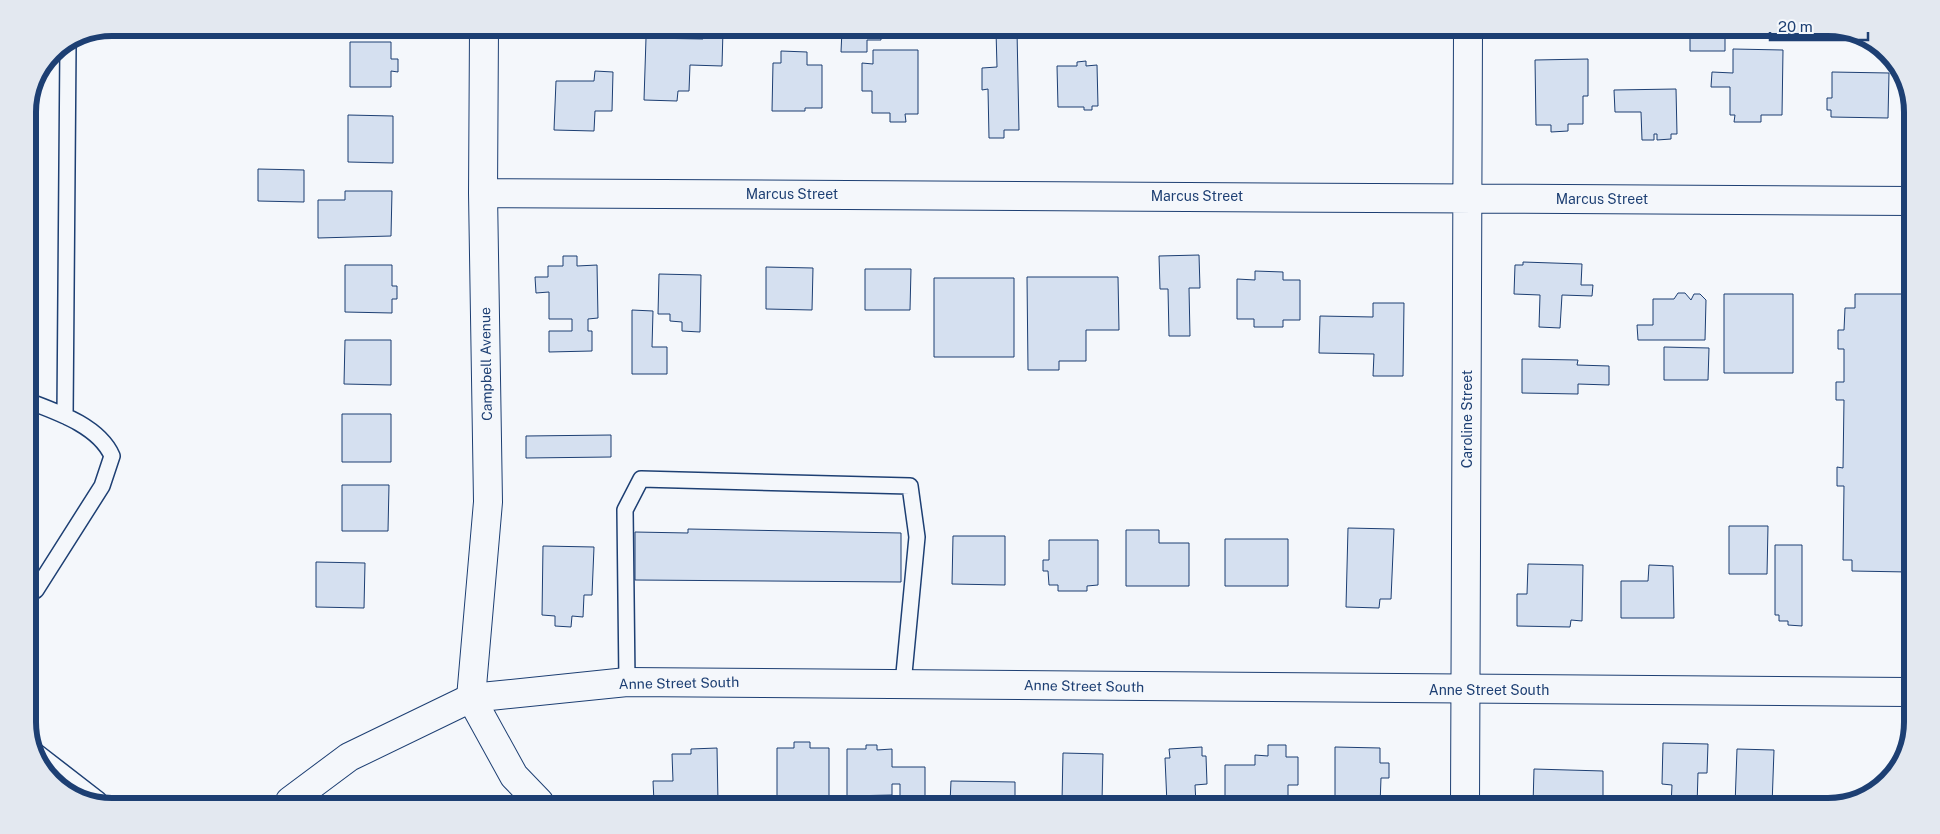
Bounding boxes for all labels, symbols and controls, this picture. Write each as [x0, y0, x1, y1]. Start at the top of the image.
scale bar [1770, 10, 1868, 42]
text: 20 m [1778, 18, 1813, 35]
street label: Marcus Street [746, 186, 838, 202]
street label: Marcus Street [1151, 188, 1243, 204]
street label: Marcus Street [1556, 191, 1648, 207]
street label: Campbell Avenue [477, 307, 495, 421]
street label: Caroline Street [1459, 370, 1475, 468]
street label: Anne Street South [619, 674, 739, 692]
street label: Anne Street South [1024, 677, 1144, 695]
street label: Anne Street South [1429, 682, 1549, 698]

